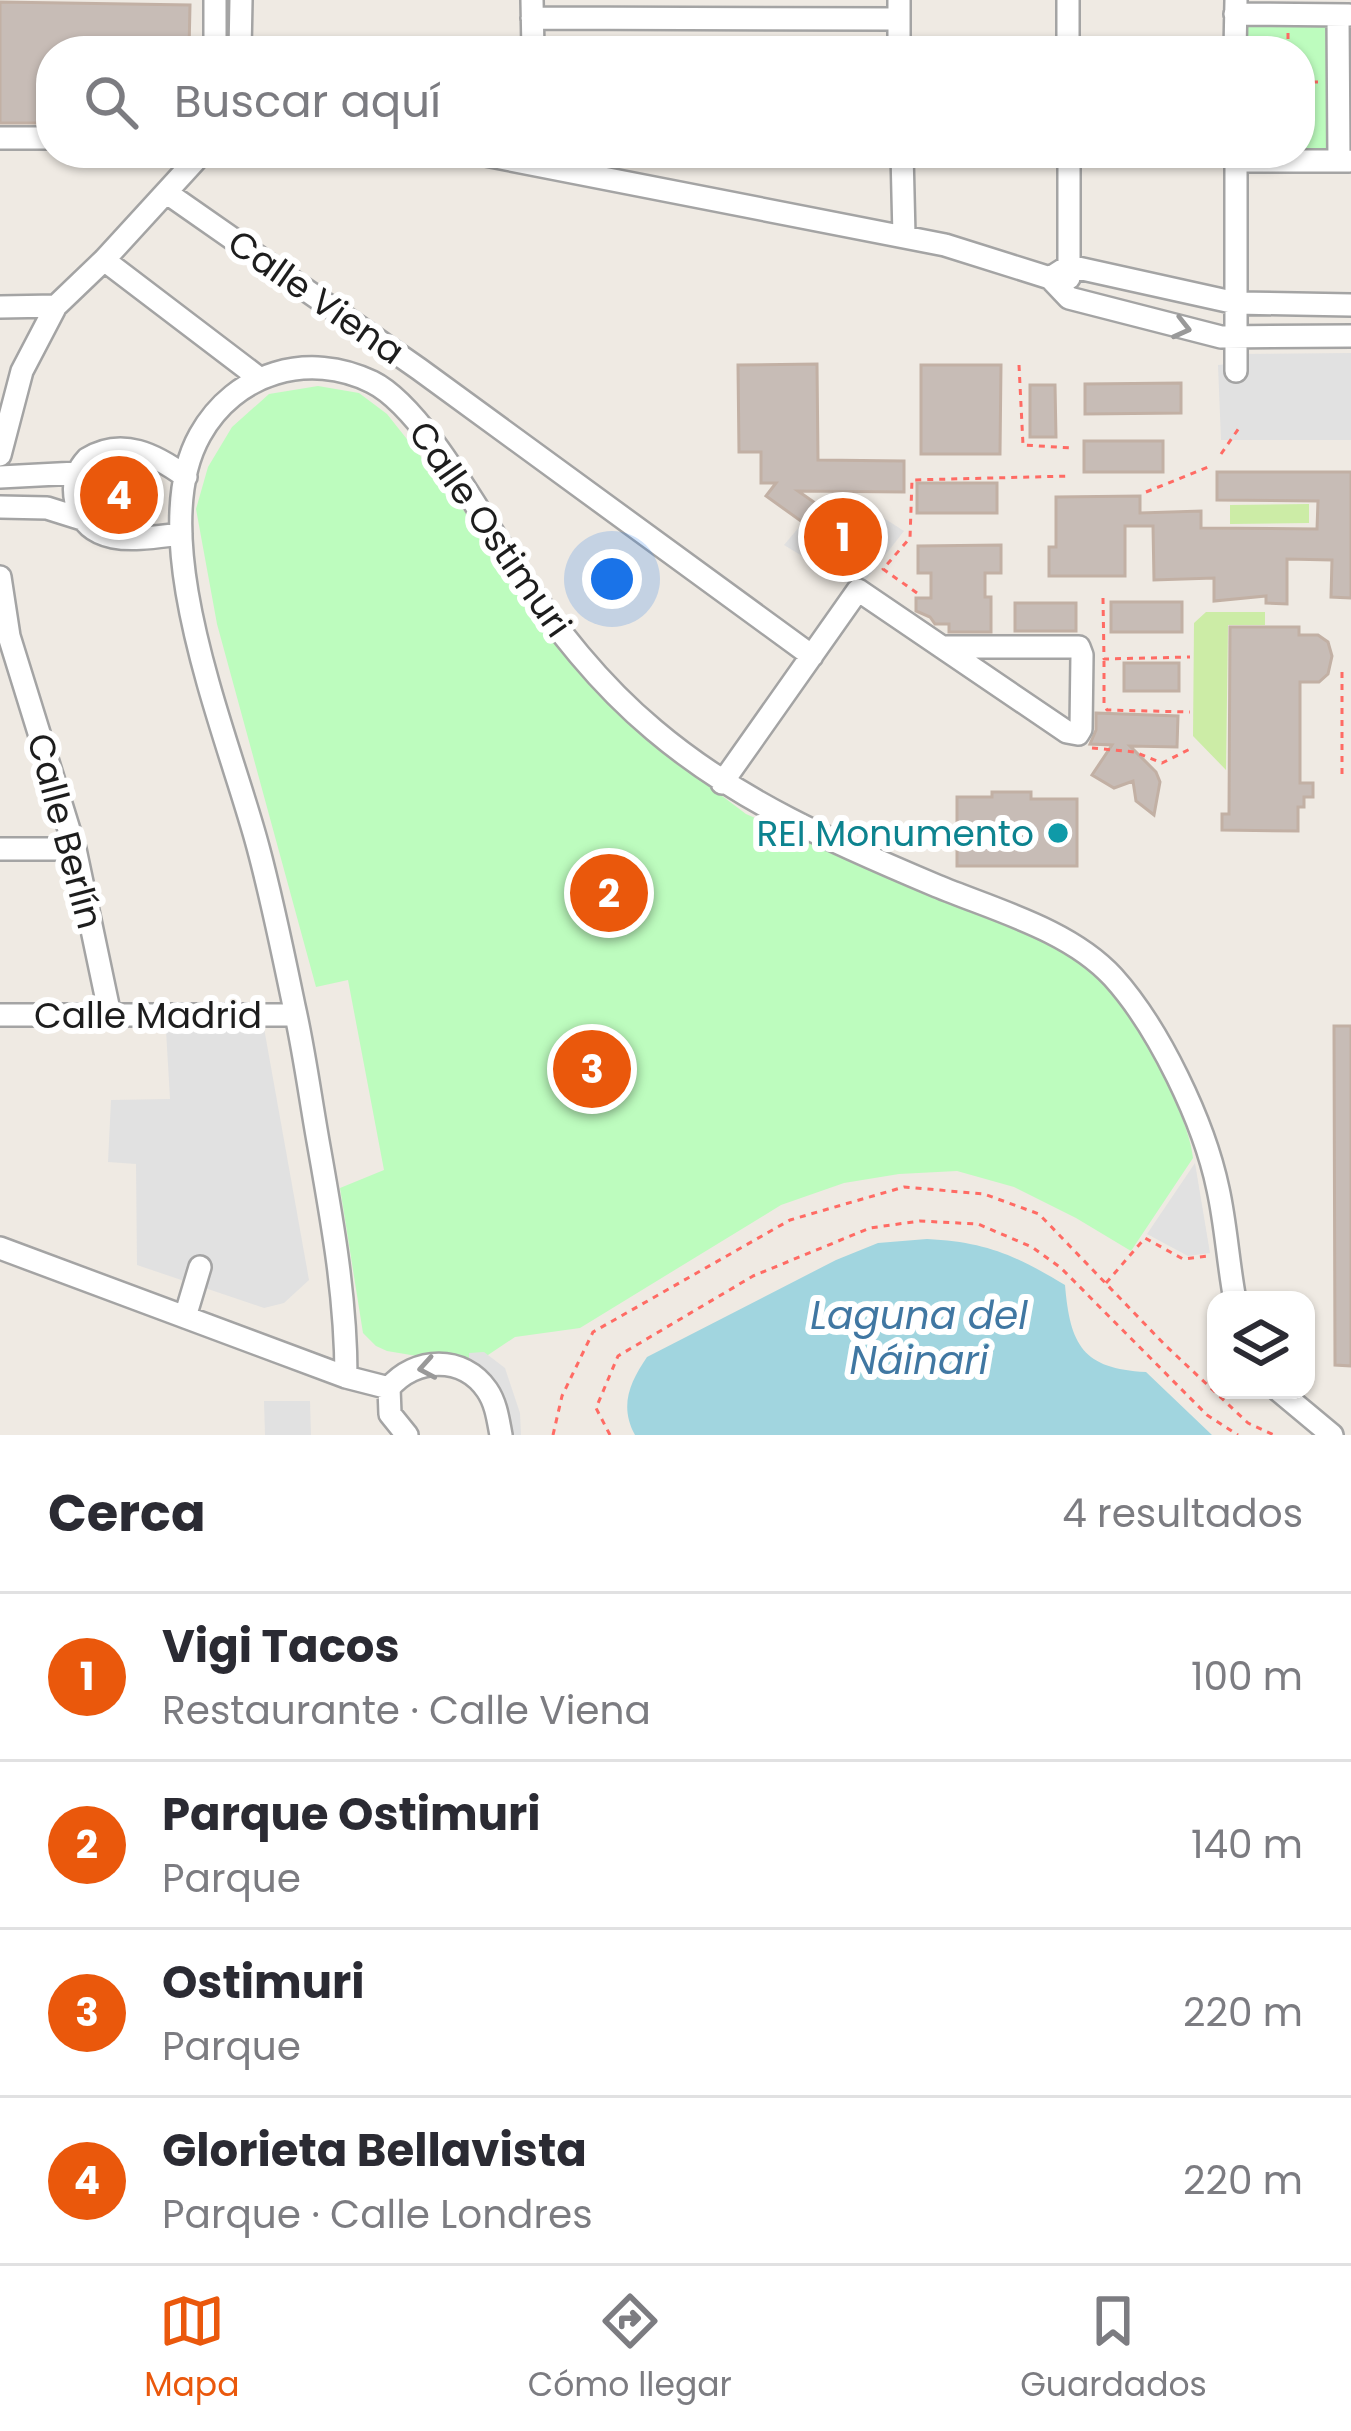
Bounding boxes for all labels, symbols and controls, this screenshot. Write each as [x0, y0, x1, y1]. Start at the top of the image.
search box [36, 36, 1315, 168]
icon: search [78, 69, 144, 135]
text: Buscar aquí [174, 70, 441, 133]
street label: Calle Viena [218, 217, 414, 377]
one-way arrow [1172, 314, 1192, 339]
street label: Calle Ostimuri [396, 411, 584, 647]
pin: 4 [80, 450, 158, 540]
pin: 1 [804, 492, 882, 582]
your location [582, 549, 642, 609]
street label: Calle Berlín [14, 728, 116, 934]
place label: REI Monumento [756, 808, 1034, 859]
marker: REI Monumento [1045, 820, 1071, 846]
pin: 2 [570, 848, 648, 938]
street label: Calle Madrid [34, 990, 262, 1041]
pin: 3 [553, 1024, 631, 1114]
water label: Laguna del Náinari [810, 1288, 1028, 1388]
map controls [1207, 1291, 1315, 1399]
button: layers [1207, 1291, 1315, 1399]
one-way arrow [417, 1355, 437, 1380]
text: Cerca [48, 1477, 206, 1549]
text: 4 resultados [1062, 1486, 1303, 1541]
text: Vigi Tacos [162, 1615, 400, 1678]
text: 1 [80, 1649, 94, 1704]
text: 100 m [1191, 1649, 1303, 1704]
text: Restaurante · Calle Viena [162, 1683, 651, 1738]
text: Parque Ostimuri [162, 1783, 541, 1846]
text: 2 [76, 1817, 98, 1872]
text: 140 m [1191, 1817, 1303, 1872]
text: Parque [162, 1851, 301, 1906]
text: Ostimuri [162, 1951, 365, 2014]
text: 3 [75, 1985, 99, 2040]
text: 220 m [1183, 1985, 1303, 2040]
text: Parque [162, 2019, 301, 2074]
text: Glorieta Bellavista [162, 2119, 587, 2182]
text: 4 [74, 2153, 100, 2208]
text: 220 m [1183, 2153, 1303, 2208]
text: Parque · Calle Londres [162, 2187, 593, 2242]
tab: Mapa [144, 2288, 239, 2410]
tab: Cómo llegar [528, 2288, 732, 2410]
tab: Guardados [1020, 2288, 1207, 2410]

